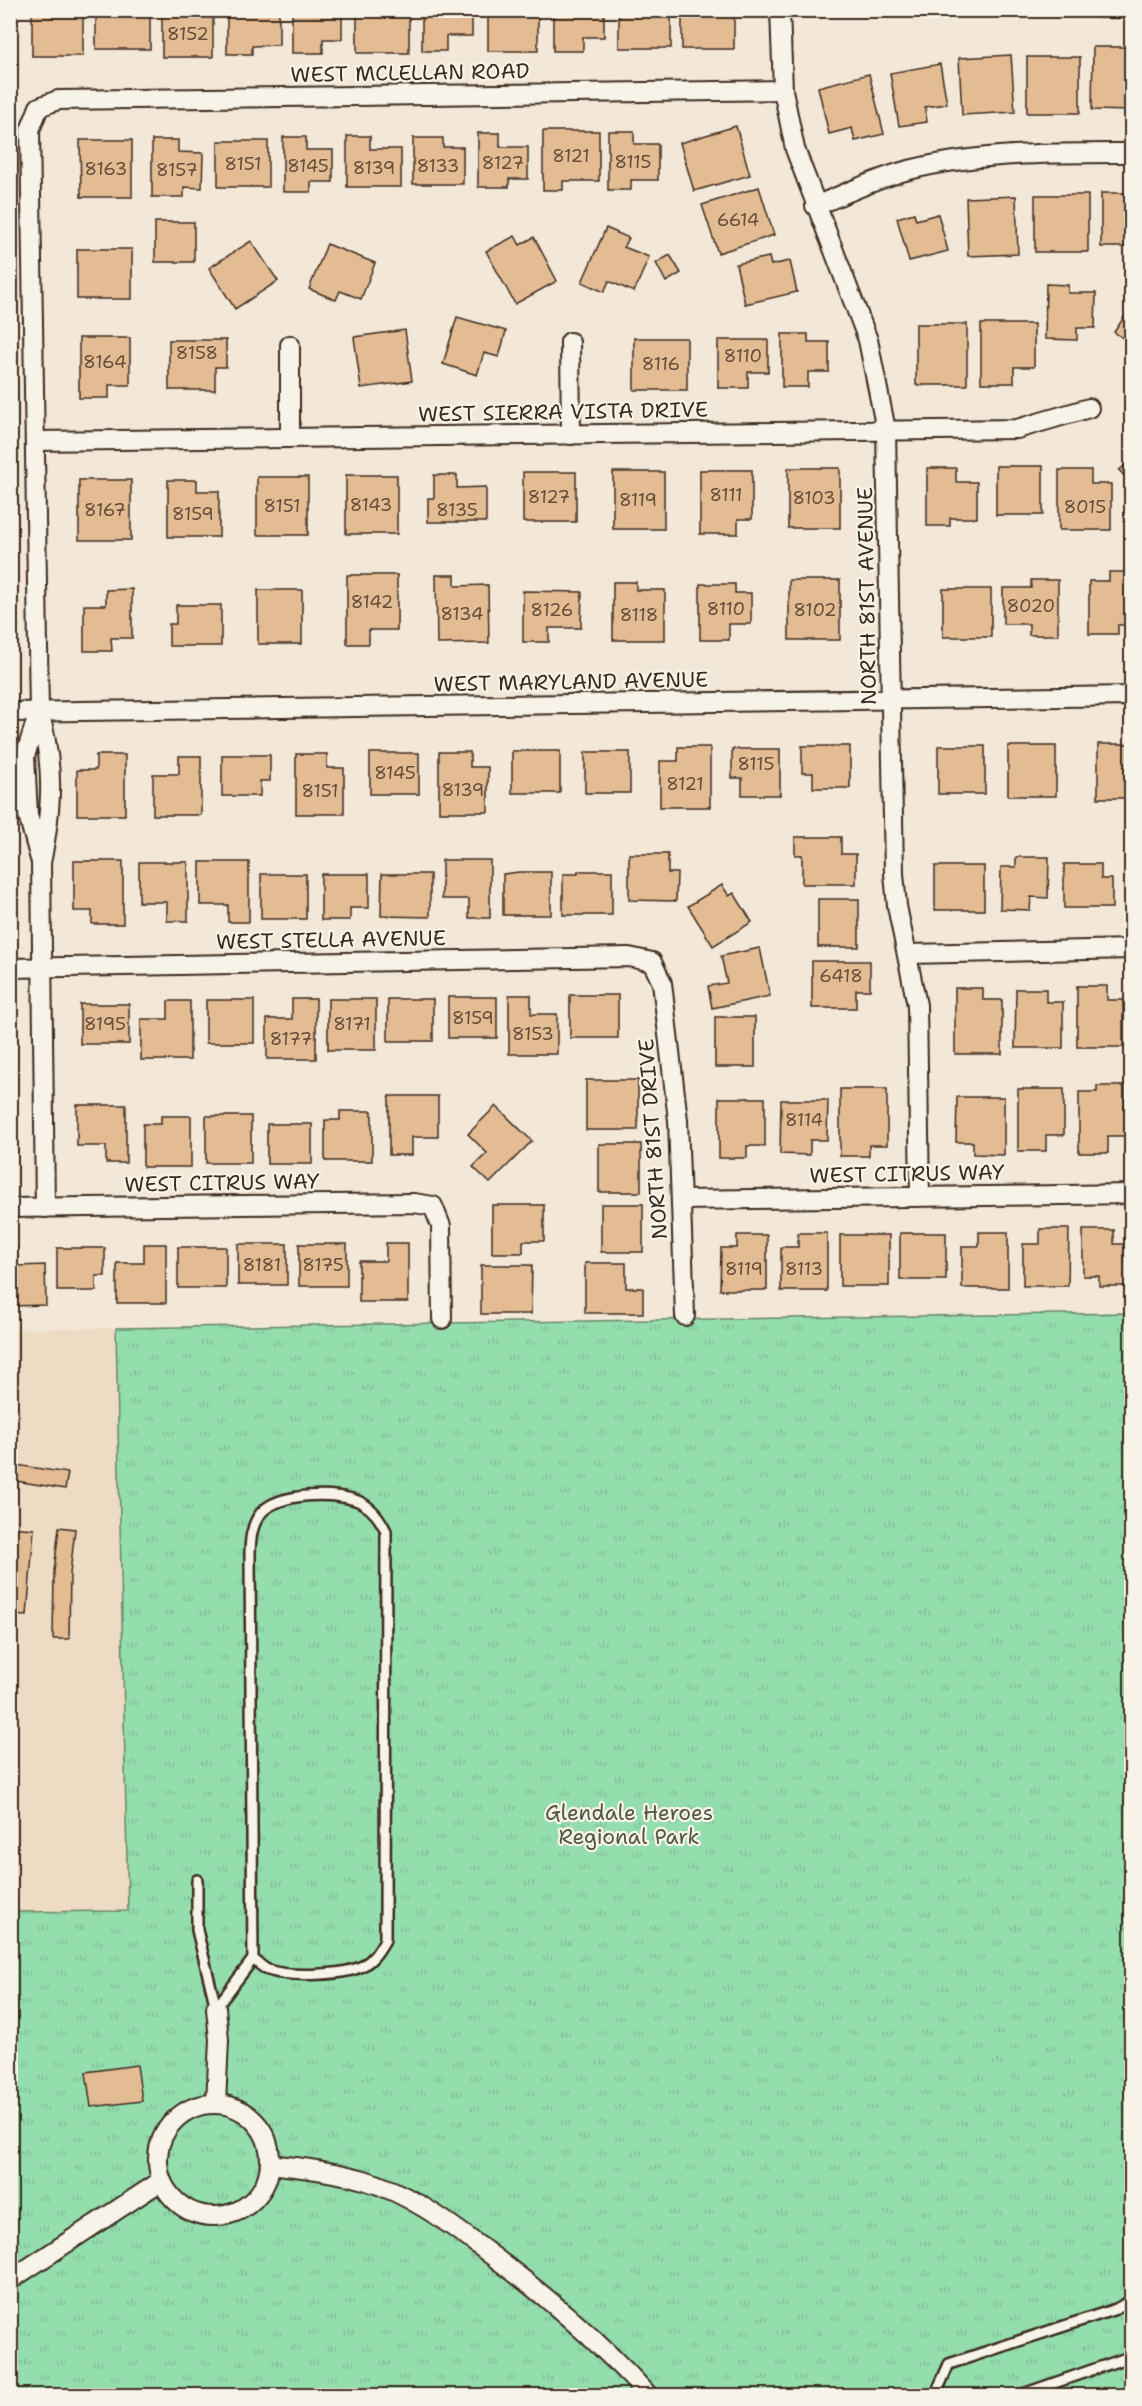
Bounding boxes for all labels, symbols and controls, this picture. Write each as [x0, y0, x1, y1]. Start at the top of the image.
house number: 8152 [167, 22, 209, 46]
street label: WEST MCLELLAN ROAD [290, 57, 530, 89]
house number: 8121 [552, 144, 590, 168]
house number: 8115 [614, 150, 652, 174]
house number: 8127 [482, 151, 524, 175]
house number: 8151 [225, 152, 261, 176]
house number: 8145 [287, 154, 329, 178]
house number: 8133 [417, 154, 459, 178]
house number: 8139 [353, 156, 395, 180]
house number: 8163 [85, 157, 127, 181]
house number: 8157 [156, 158, 198, 182]
house number: 6614 [717, 208, 759, 232]
house number: 8158 [176, 341, 218, 365]
house number: 8110 [724, 344, 762, 368]
house number: 8164 [83, 350, 127, 374]
house number: 8116 [642, 352, 680, 376]
street label: WEST SIERRA VISTA DRIVE [418, 395, 708, 429]
house number: 8111 [709, 483, 743, 507]
house number: 8127 [528, 485, 570, 509]
house number: 8103 [792, 486, 836, 510]
street label: NORTH 81ST AVENUE [851, 487, 883, 705]
house number: 8119 [619, 488, 657, 512]
house number: 8143 [350, 493, 392, 517]
house number: 8151 [264, 494, 300, 518]
house number: 8015 [1064, 495, 1106, 519]
house number: 8167 [84, 498, 126, 522]
house number: 8135 [436, 498, 478, 522]
house number: 8159 [172, 502, 214, 526]
house number: 8142 [351, 590, 393, 614]
house number: 8020 [1007, 594, 1055, 618]
house number: 8110 [707, 597, 745, 621]
house number: 8126 [531, 598, 573, 622]
house number: 8102 [793, 598, 837, 622]
house number: 8134 [440, 602, 484, 626]
house number: 8118 [620, 603, 658, 627]
street label: WEST MARYLAND AVENUE [433, 666, 709, 698]
house number: 8115 [737, 752, 775, 776]
house number: 8145 [374, 761, 416, 785]
house number: 8121 [666, 772, 704, 796]
house number: 8139 [442, 778, 484, 802]
house number: 8151 [302, 779, 338, 803]
street label: WEST STELLA AVENUE [216, 924, 446, 956]
house number: 6418 [819, 964, 863, 988]
house number: 8159 [452, 1006, 494, 1030]
house number: 8195 [84, 1012, 126, 1036]
house number: 8171 [333, 1012, 371, 1036]
house number: 8153 [512, 1022, 554, 1046]
house number: 8177 [270, 1027, 312, 1051]
street label: NORTH 81ST DRIVE [632, 1038, 674, 1240]
house number: 8114 [785, 1108, 823, 1132]
street label: WEST CITRUS WAY [809, 1158, 1005, 1190]
street label: WEST CITRUS WAY [124, 1167, 320, 1199]
house number: 8181 [243, 1253, 281, 1277]
house number: 8175 [302, 1253, 344, 1277]
house number: 8119 [725, 1257, 763, 1281]
house number: 8113 [785, 1257, 823, 1281]
park label: Glendale Heroes Regional Park [545, 1799, 713, 1851]

